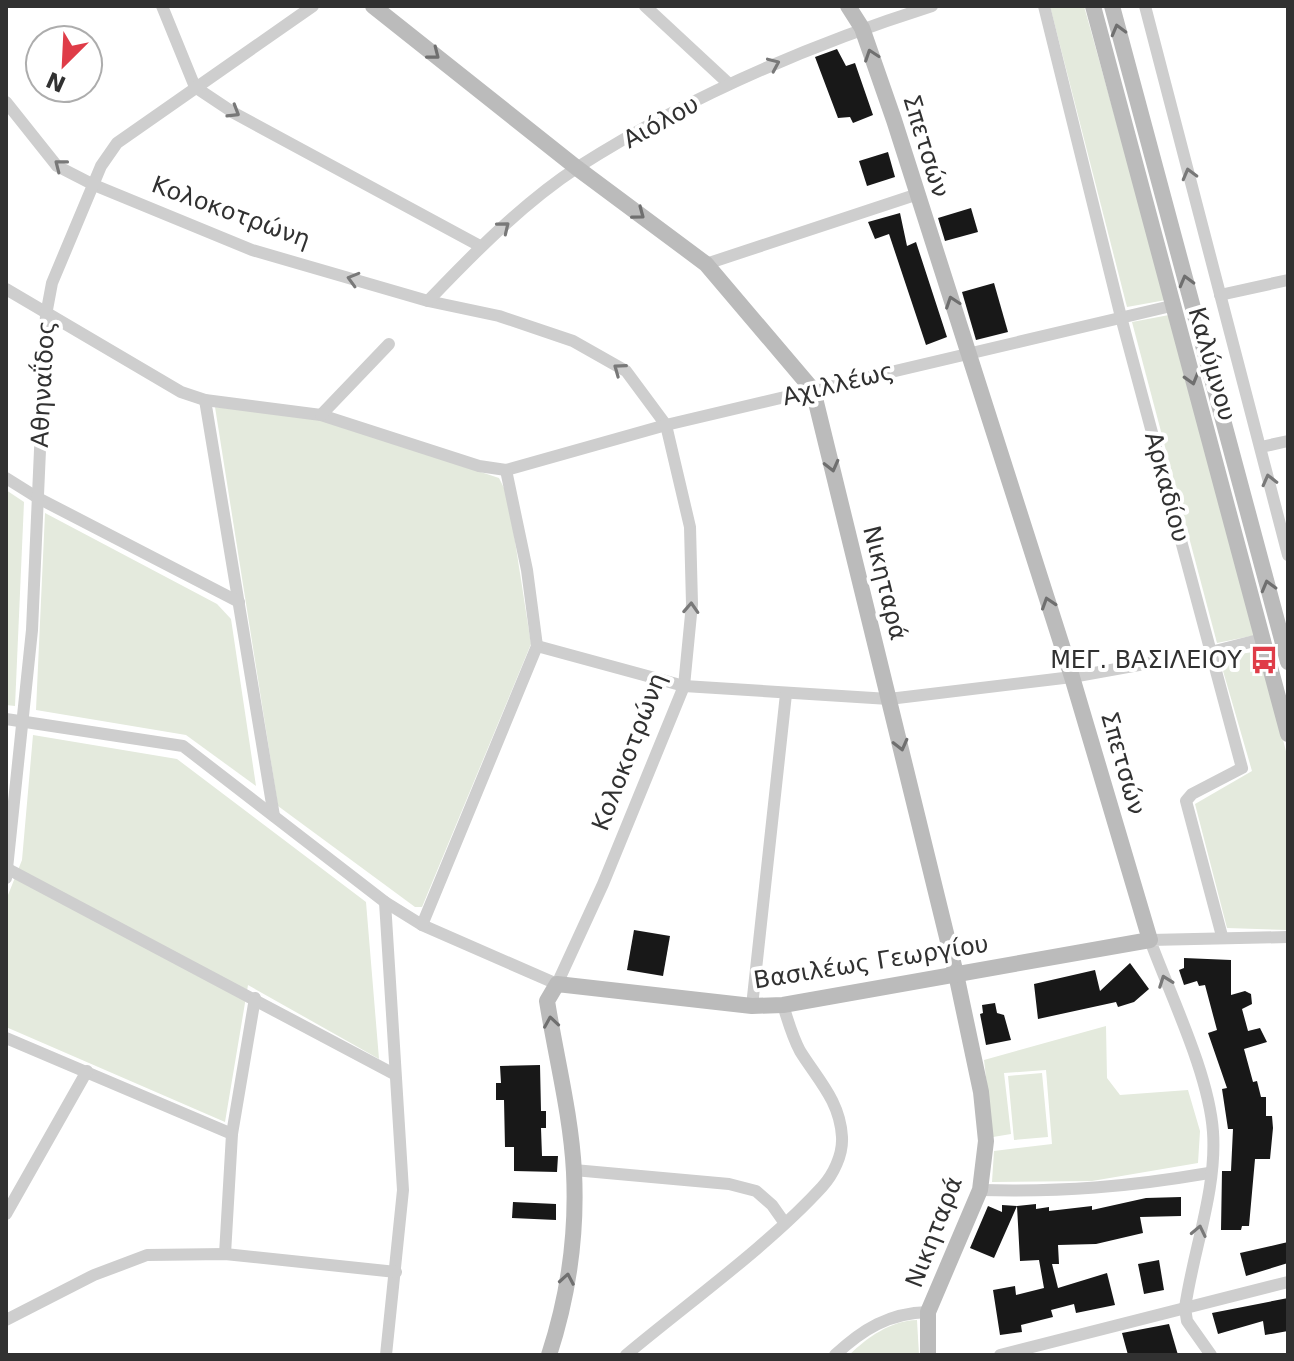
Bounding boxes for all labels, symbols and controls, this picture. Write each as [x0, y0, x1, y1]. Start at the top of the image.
north arrow [24, 24, 104, 104]
one-way arrow [1111, 24, 1128, 38]
one-way arrow [425, 45, 440, 59]
one-way arrow [865, 49, 881, 63]
one-way arrow [765, 58, 780, 74]
text: N [43, 67, 70, 97]
street label: Αιόλου [618, 90, 704, 154]
street label: Σπετσών [897, 91, 955, 201]
one-way arrow [225, 102, 240, 118]
one-way arrow [54, 161, 69, 175]
one-way arrow [1181, 167, 1198, 181]
street label: Κολοκοτρώνη [148, 170, 314, 254]
one-way arrow [630, 205, 645, 219]
one-way arrow [495, 222, 510, 236]
one-way arrow [347, 272, 361, 288]
one-way arrow [1178, 275, 1195, 289]
one-way arrow [945, 296, 961, 310]
street label: Καλύμνου [1182, 304, 1242, 424]
street label: Αθηναΐδος [23, 320, 60, 448]
street label: Αχιλλέως [779, 357, 897, 411]
one-way arrow [613, 364, 628, 379]
one-way arrow [1182, 372, 1199, 386]
street label: Αρκαδίου [1139, 429, 1195, 545]
one-way arrow [822, 458, 839, 472]
one-way arrow [1261, 473, 1278, 487]
street label: Νικηταρά [857, 523, 913, 643]
one-way arrow [1260, 580, 1277, 594]
one-way arrow [1042, 597, 1058, 611]
one-way arrow [682, 601, 699, 614]
bus stop icon: ΜΕΓ. ΒΑΣΙΛΕΙΟΥ [1249, 645, 1279, 675]
place label: ΜΕΓ. ΒΑΣΙΛΕΙΟΥ [1050, 646, 1242, 674]
street label: Κολοκοτρώνη [586, 669, 672, 835]
street label: Σπετσών [1095, 708, 1151, 818]
one-way arrow [891, 738, 908, 752]
street label: Βασιλέως Γεωργίου [752, 930, 990, 994]
one-way arrow [1158, 975, 1175, 989]
one-way arrow [543, 1015, 560, 1028]
street label: Νικηταρά [900, 1172, 968, 1292]
one-way arrow [1190, 1225, 1207, 1239]
one-way arrow [558, 1273, 575, 1286]

